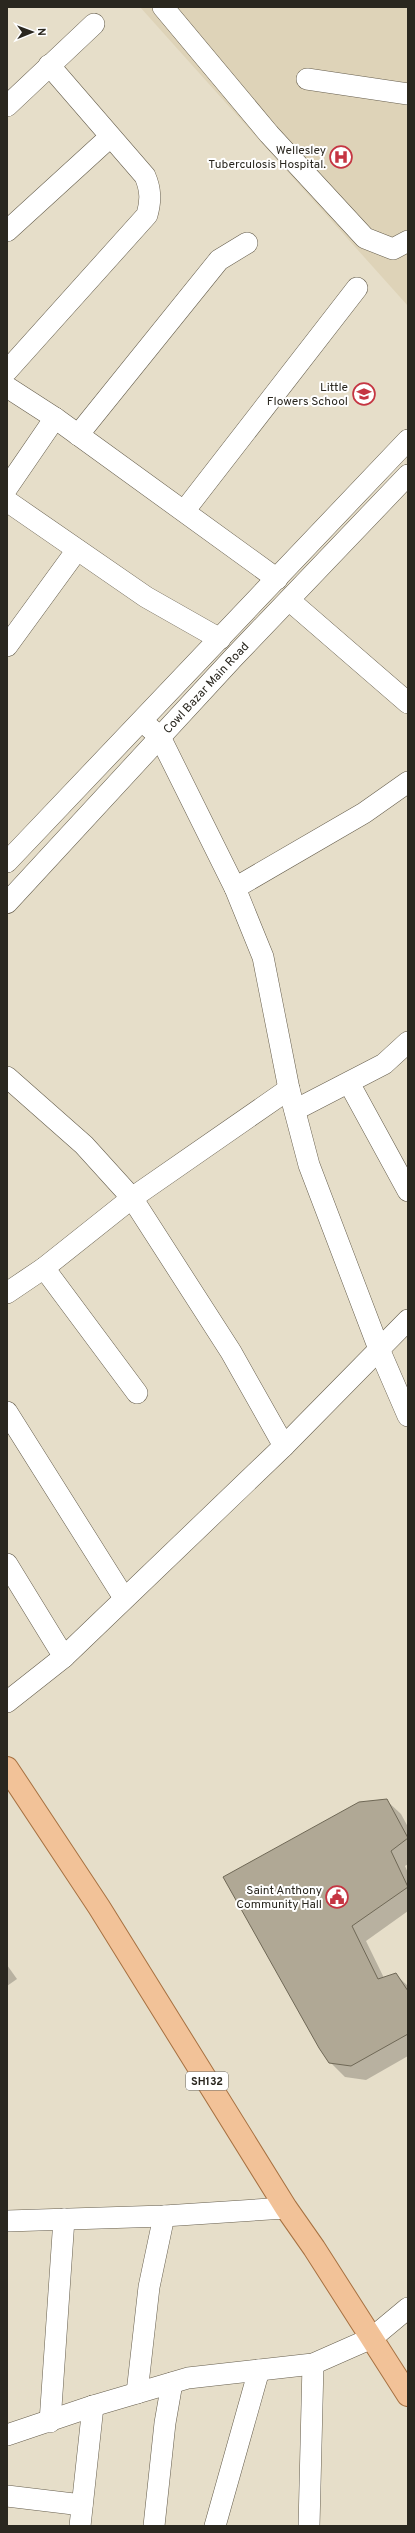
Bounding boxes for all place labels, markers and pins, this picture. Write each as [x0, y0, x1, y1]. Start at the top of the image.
place label: Wellesley Tuberculosis Hospital. [208, 143, 326, 173]
hospital icon: Wellesley Tuberculosis Hospital. [328, 144, 354, 170]
place label: Little Flowers School [267, 380, 348, 410]
school or university icon: Little Flowers School [351, 381, 377, 407]
place label: Saint Anthony Community Hall [236, 1883, 322, 1913]
public building icon: Saint Anthony Community Hall [324, 1884, 350, 1910]

